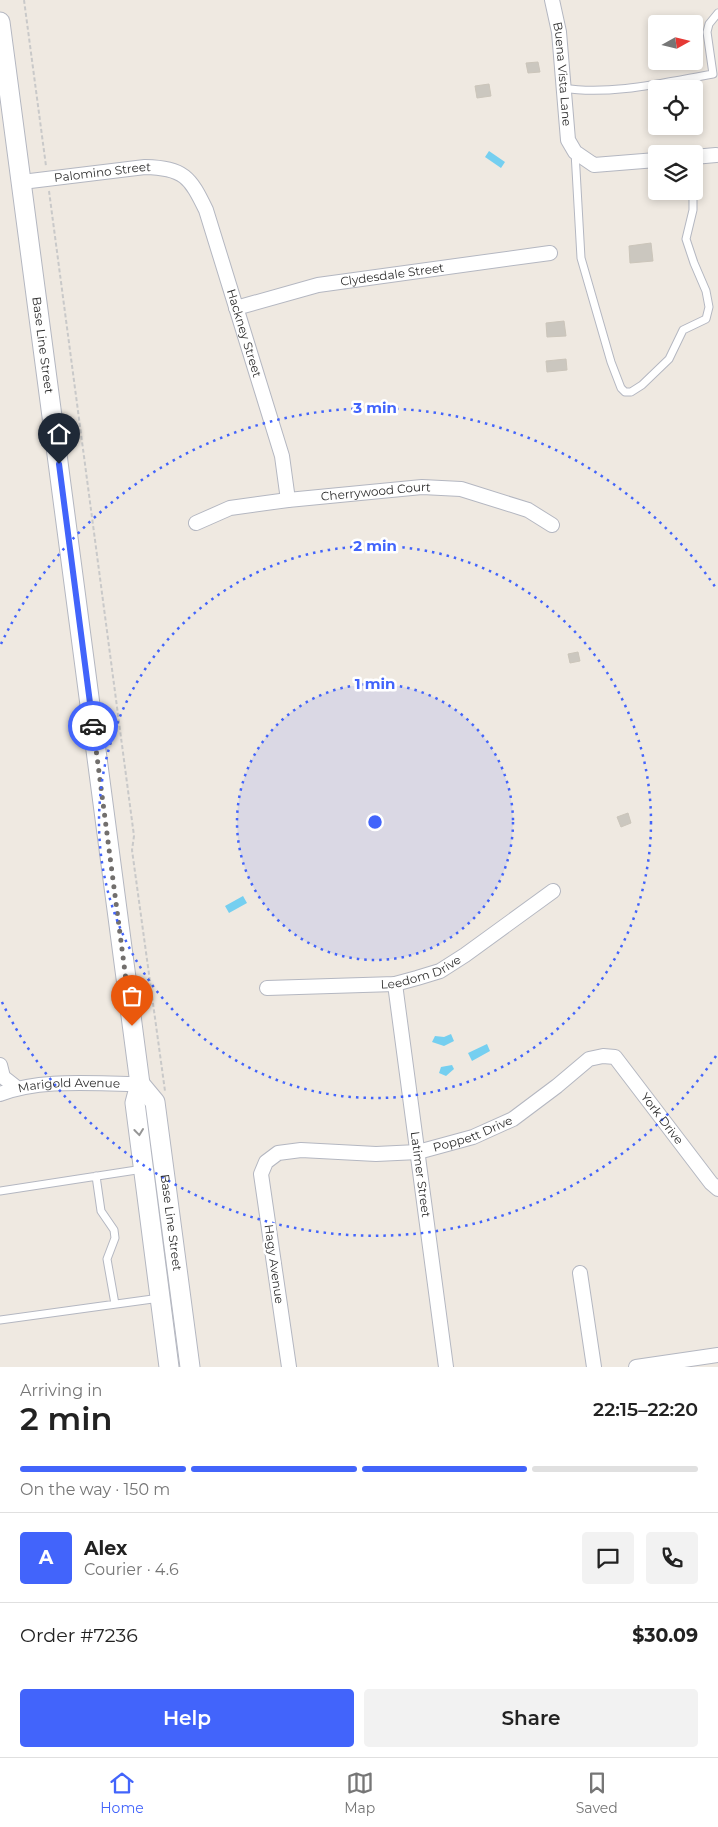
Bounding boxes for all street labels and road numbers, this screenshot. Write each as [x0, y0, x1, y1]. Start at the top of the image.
street label: Buena Vista Lane [550, 21, 575, 127]
street label: Palomino Street [53, 159, 152, 185]
street label: Clydesdale Street [339, 260, 445, 289]
street label: Hackney Street [224, 287, 265, 379]
street label: Base Line Street [29, 296, 57, 395]
street label: Cherrywood Court [320, 479, 431, 504]
street label: Leedom Drive [380, 952, 463, 991]
street label: Marigold Avenue [17, 1075, 120, 1095]
street label: York Drive [638, 1090, 687, 1147]
street label: Poppett Drive [431, 1112, 515, 1155]
street label: Latimer Street [408, 1130, 434, 1218]
street label: Base Line Street [158, 1173, 185, 1272]
street label: Hagy Avenue [262, 1223, 287, 1305]

